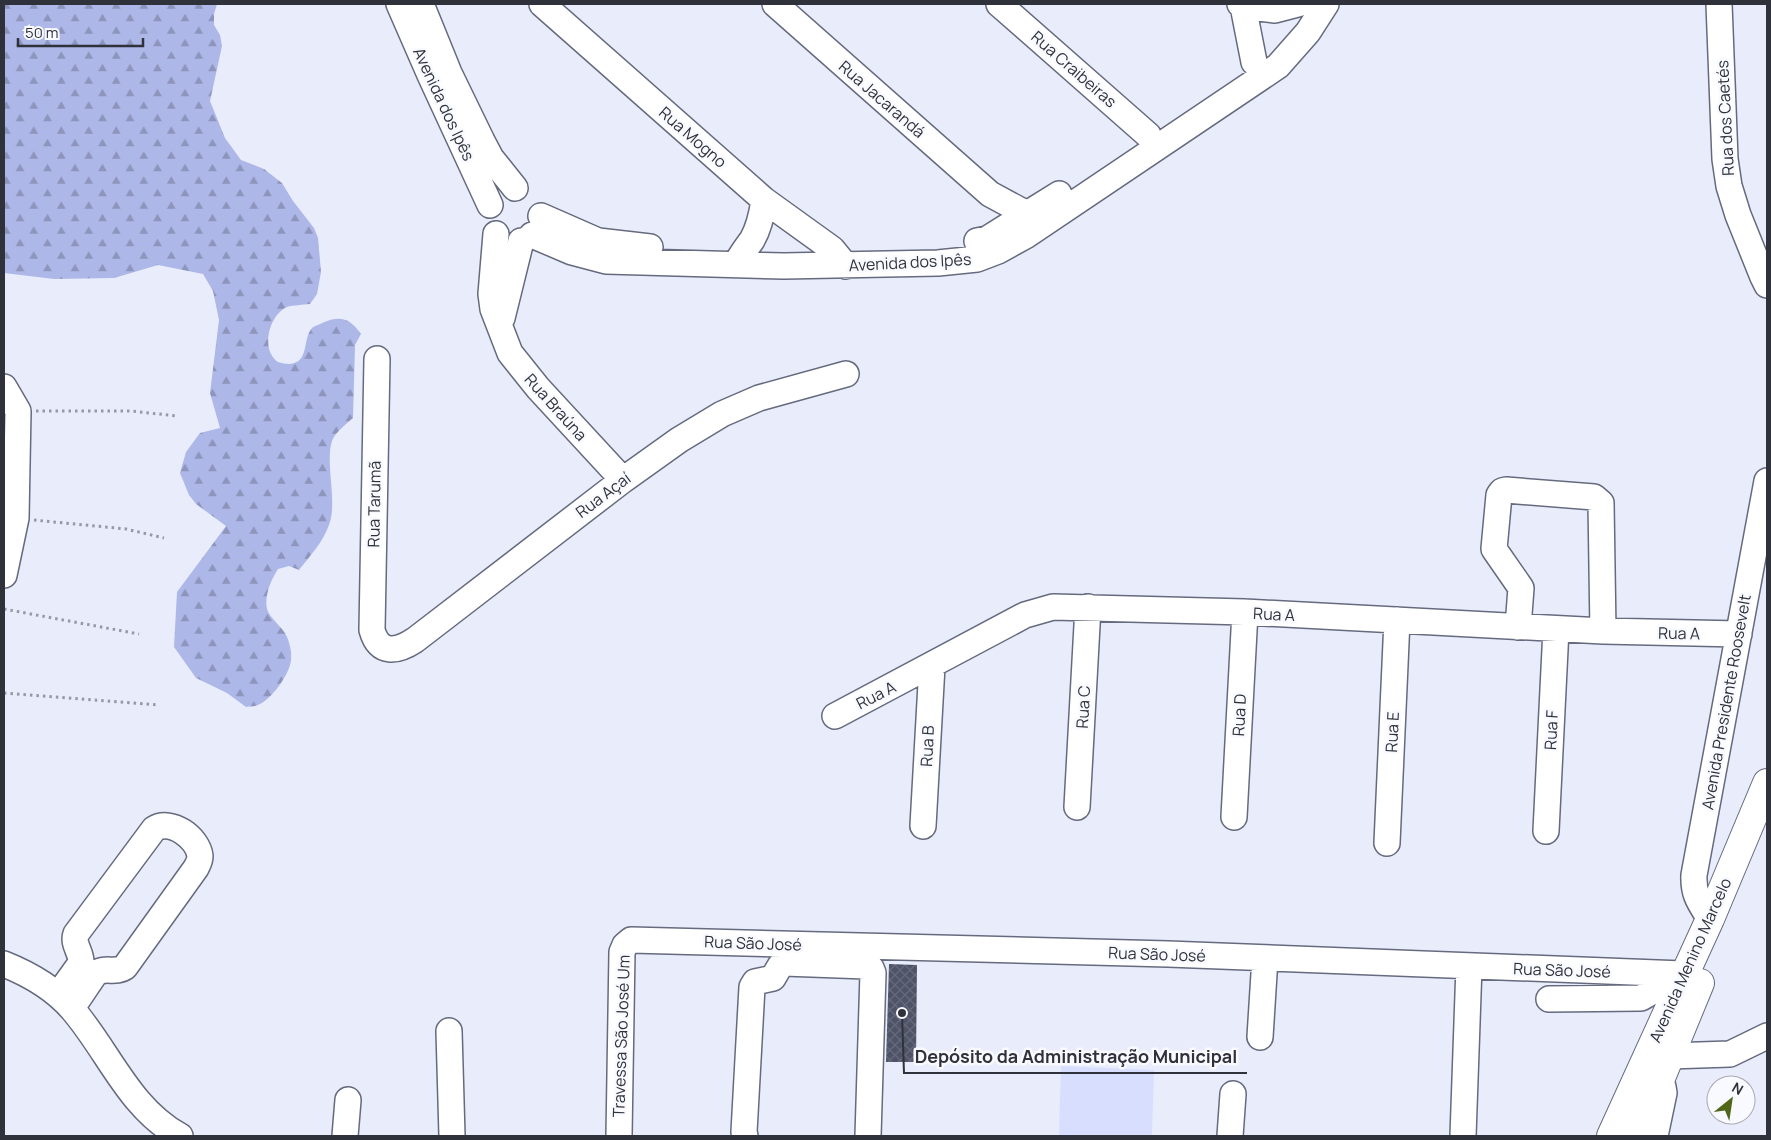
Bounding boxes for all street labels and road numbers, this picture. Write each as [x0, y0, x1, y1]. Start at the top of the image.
street label: Rua Craibeiras [1027, 26, 1121, 112]
street label: Avenida dos Ipês [408, 44, 480, 164]
street label: Rua Jacarandá [834, 55, 930, 143]
street label: Rua dos Caetés [1711, 60, 1739, 176]
street label: Rua Mogno [654, 101, 732, 173]
street label: Avenida dos Ipês [848, 248, 972, 276]
street label: Rua Braúna [520, 369, 592, 445]
street label: Rua Tarumã [362, 460, 386, 548]
street label: Rua Açaí [571, 467, 635, 523]
street label: Avenida Presidente Roosevelt [1696, 593, 1756, 811]
street label: Rua A [1253, 602, 1295, 626]
street label: Rua A [1658, 622, 1700, 644]
street label: Rua A [852, 676, 900, 714]
street label: Rua C [1071, 685, 1095, 729]
street label: Rua D [1227, 693, 1251, 737]
street label: Rua F [1539, 710, 1563, 750]
street label: Rua E [1380, 711, 1404, 753]
street label: Rua B [915, 725, 939, 767]
street label: Avenida Menino Marcelo [1644, 874, 1736, 1046]
street label: Rua São José [704, 930, 802, 956]
street label: Rua São José [1108, 941, 1206, 967]
street label: Travessa São José Um [607, 954, 635, 1118]
street label: Rua São José [1513, 957, 1611, 983]

